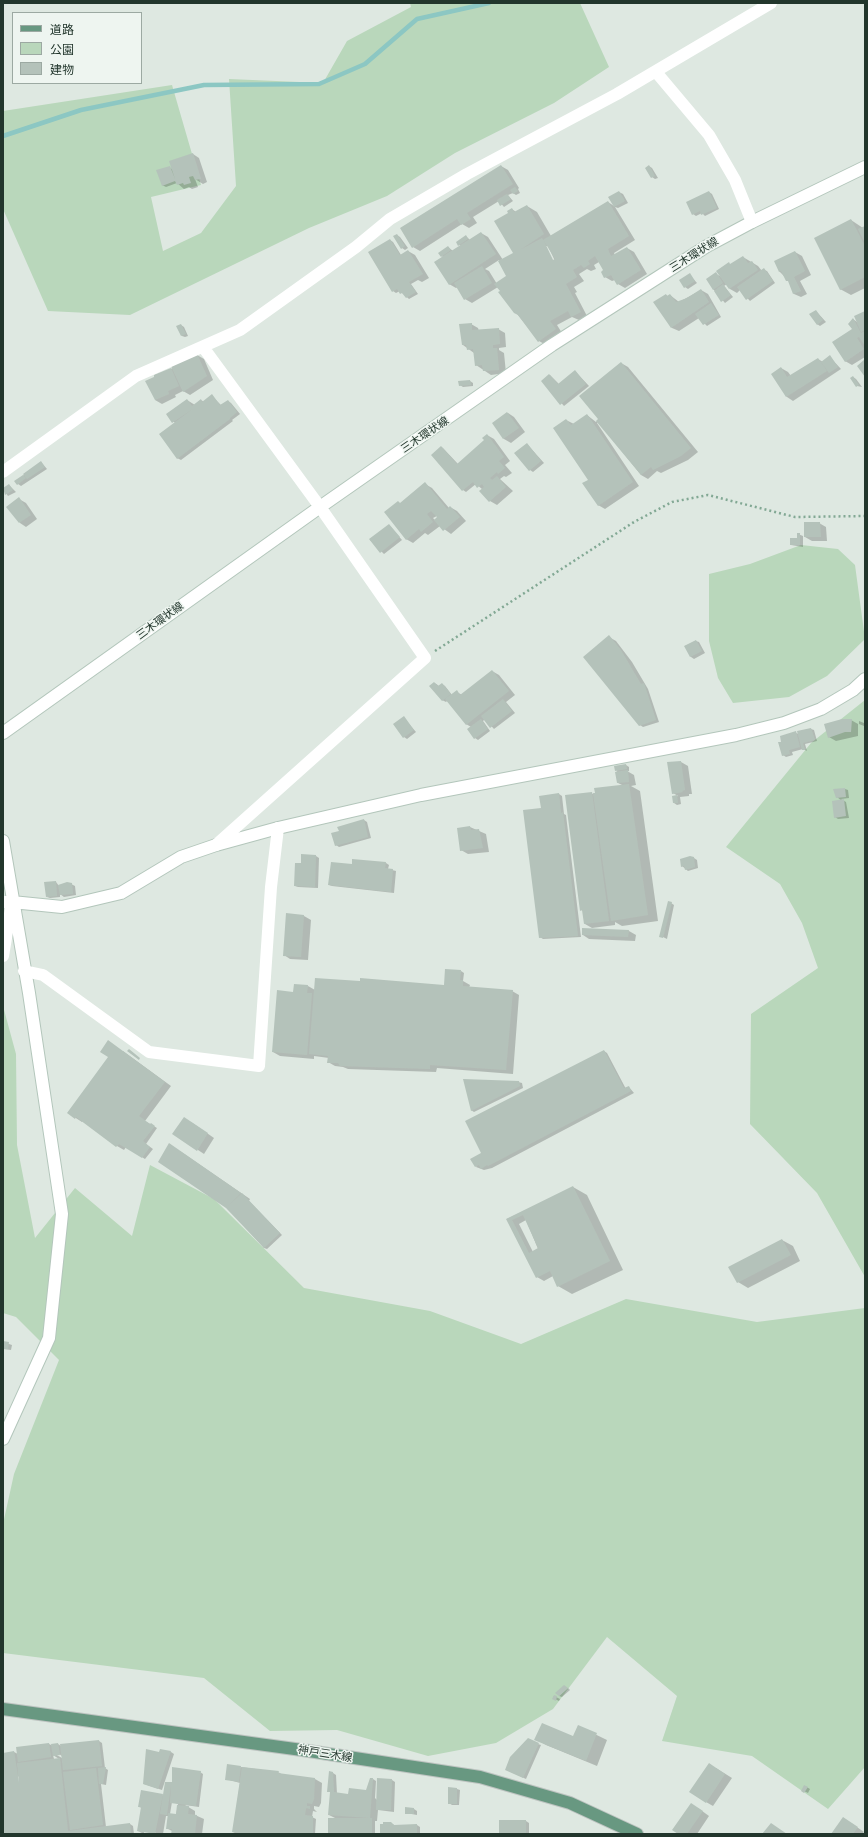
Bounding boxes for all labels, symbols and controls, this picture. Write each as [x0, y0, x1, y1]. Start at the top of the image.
legend [12, 12, 142, 84]
text: 道路 [50, 23, 74, 37]
text: 公園 [50, 43, 74, 57]
text: 建物 [50, 63, 74, 77]
street label: 三木環状線 [667, 235, 721, 275]
street label: 三木環状線 [399, 414, 451, 456]
street label: 三木環状線 [134, 599, 186, 643]
street label: 神戸三木線 [297, 1743, 353, 1765]

